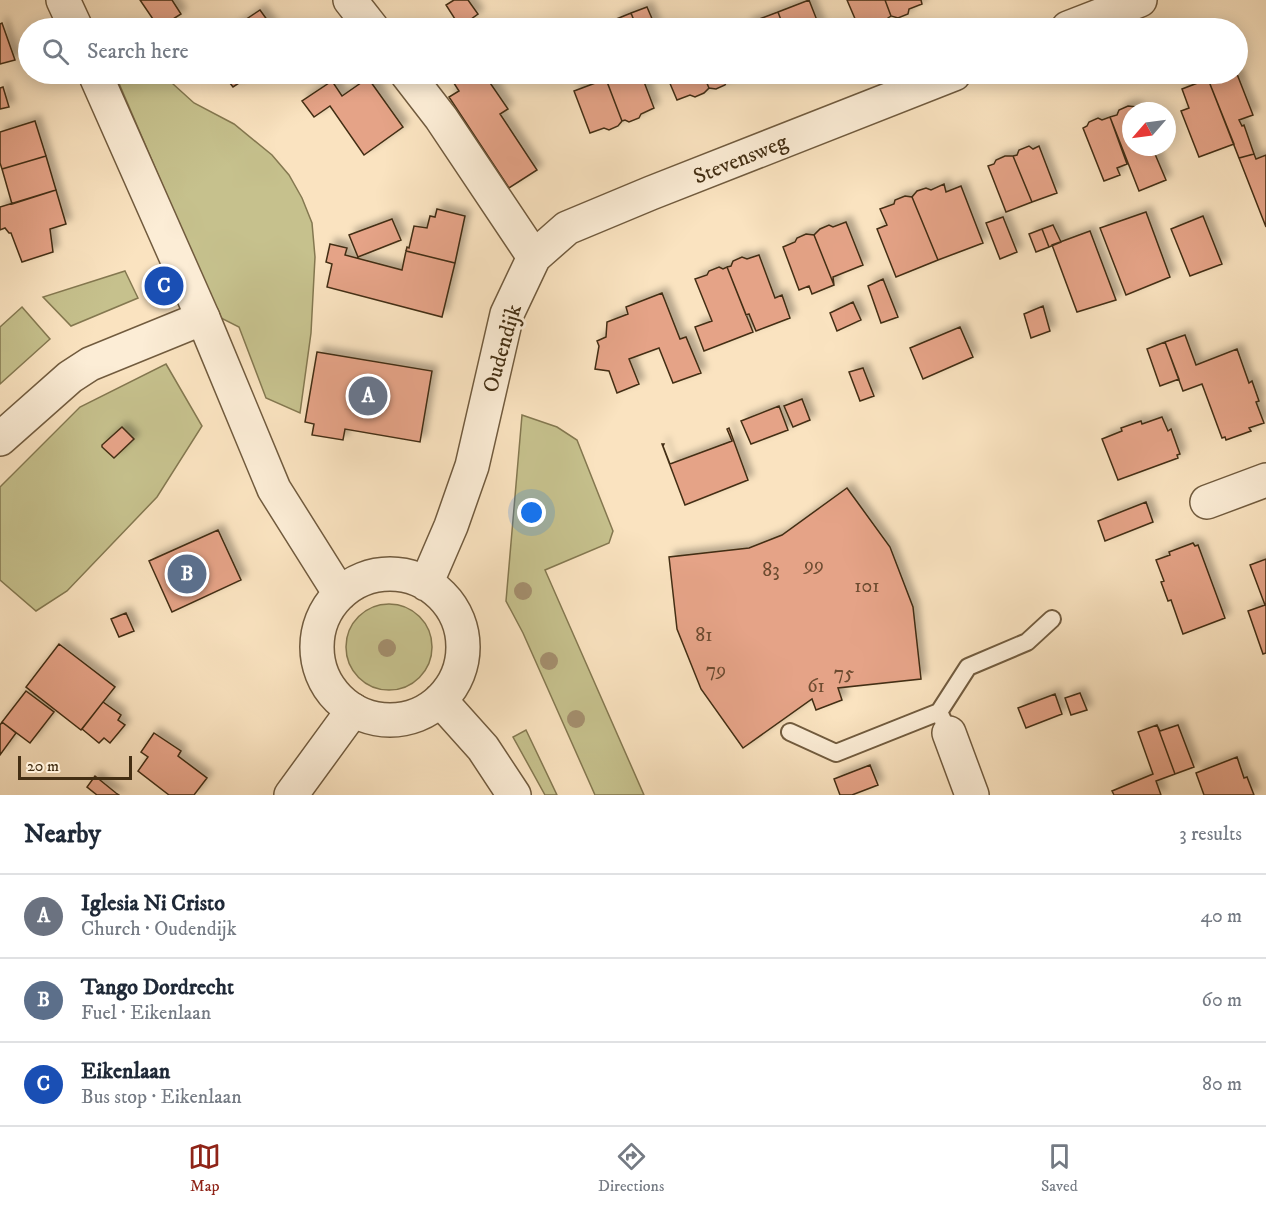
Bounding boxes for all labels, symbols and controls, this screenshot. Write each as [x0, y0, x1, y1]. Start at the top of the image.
search box [18, 18, 1248, 84]
icon: search [39, 35, 72, 68]
text: Search here [87, 38, 189, 65]
north arrow [1122, 102, 1176, 156]
street label: Stevensweg [690, 128, 792, 190]
pin: C [144, 264, 184, 308]
street label: Oudendijk [477, 301, 528, 396]
pin: A [348, 374, 388, 418]
your location [517, 498, 546, 527]
pin: B [168, 552, 207, 596]
house number: 99 [803, 553, 824, 578]
house number: 83 [762, 558, 780, 583]
house number: 101 [854, 574, 880, 599]
house number: 81 [695, 623, 713, 648]
house number: 79 [706, 658, 726, 683]
house number: 75 [834, 661, 854, 686]
house number: 61 [807, 674, 825, 699]
scale bar [18, 753, 132, 780]
text: 20 m [27, 756, 59, 776]
text: Nearby [24, 818, 101, 851]
text: 3 results [1179, 822, 1242, 847]
text: Iglesia Ni Cristo [81, 890, 225, 917]
text: A [37, 904, 50, 929]
text: 40 m [1200, 904, 1242, 929]
text: Church · Oudendijk [81, 917, 237, 942]
text: Tango Dordrecht [81, 974, 234, 1001]
text: B [37, 988, 50, 1013]
text: 60 m [1202, 988, 1242, 1013]
text: Fuel · Eikenlaan [81, 1001, 211, 1026]
text: Eikenlaan [81, 1058, 170, 1085]
text: C [37, 1072, 50, 1097]
text: 80 m [1202, 1072, 1242, 1097]
text: Bus stop · Eikenlaan [81, 1085, 242, 1110]
tab: Map [188, 1140, 221, 1196]
tab: Directions [598, 1140, 664, 1196]
tab: Saved [1041, 1140, 1078, 1196]

